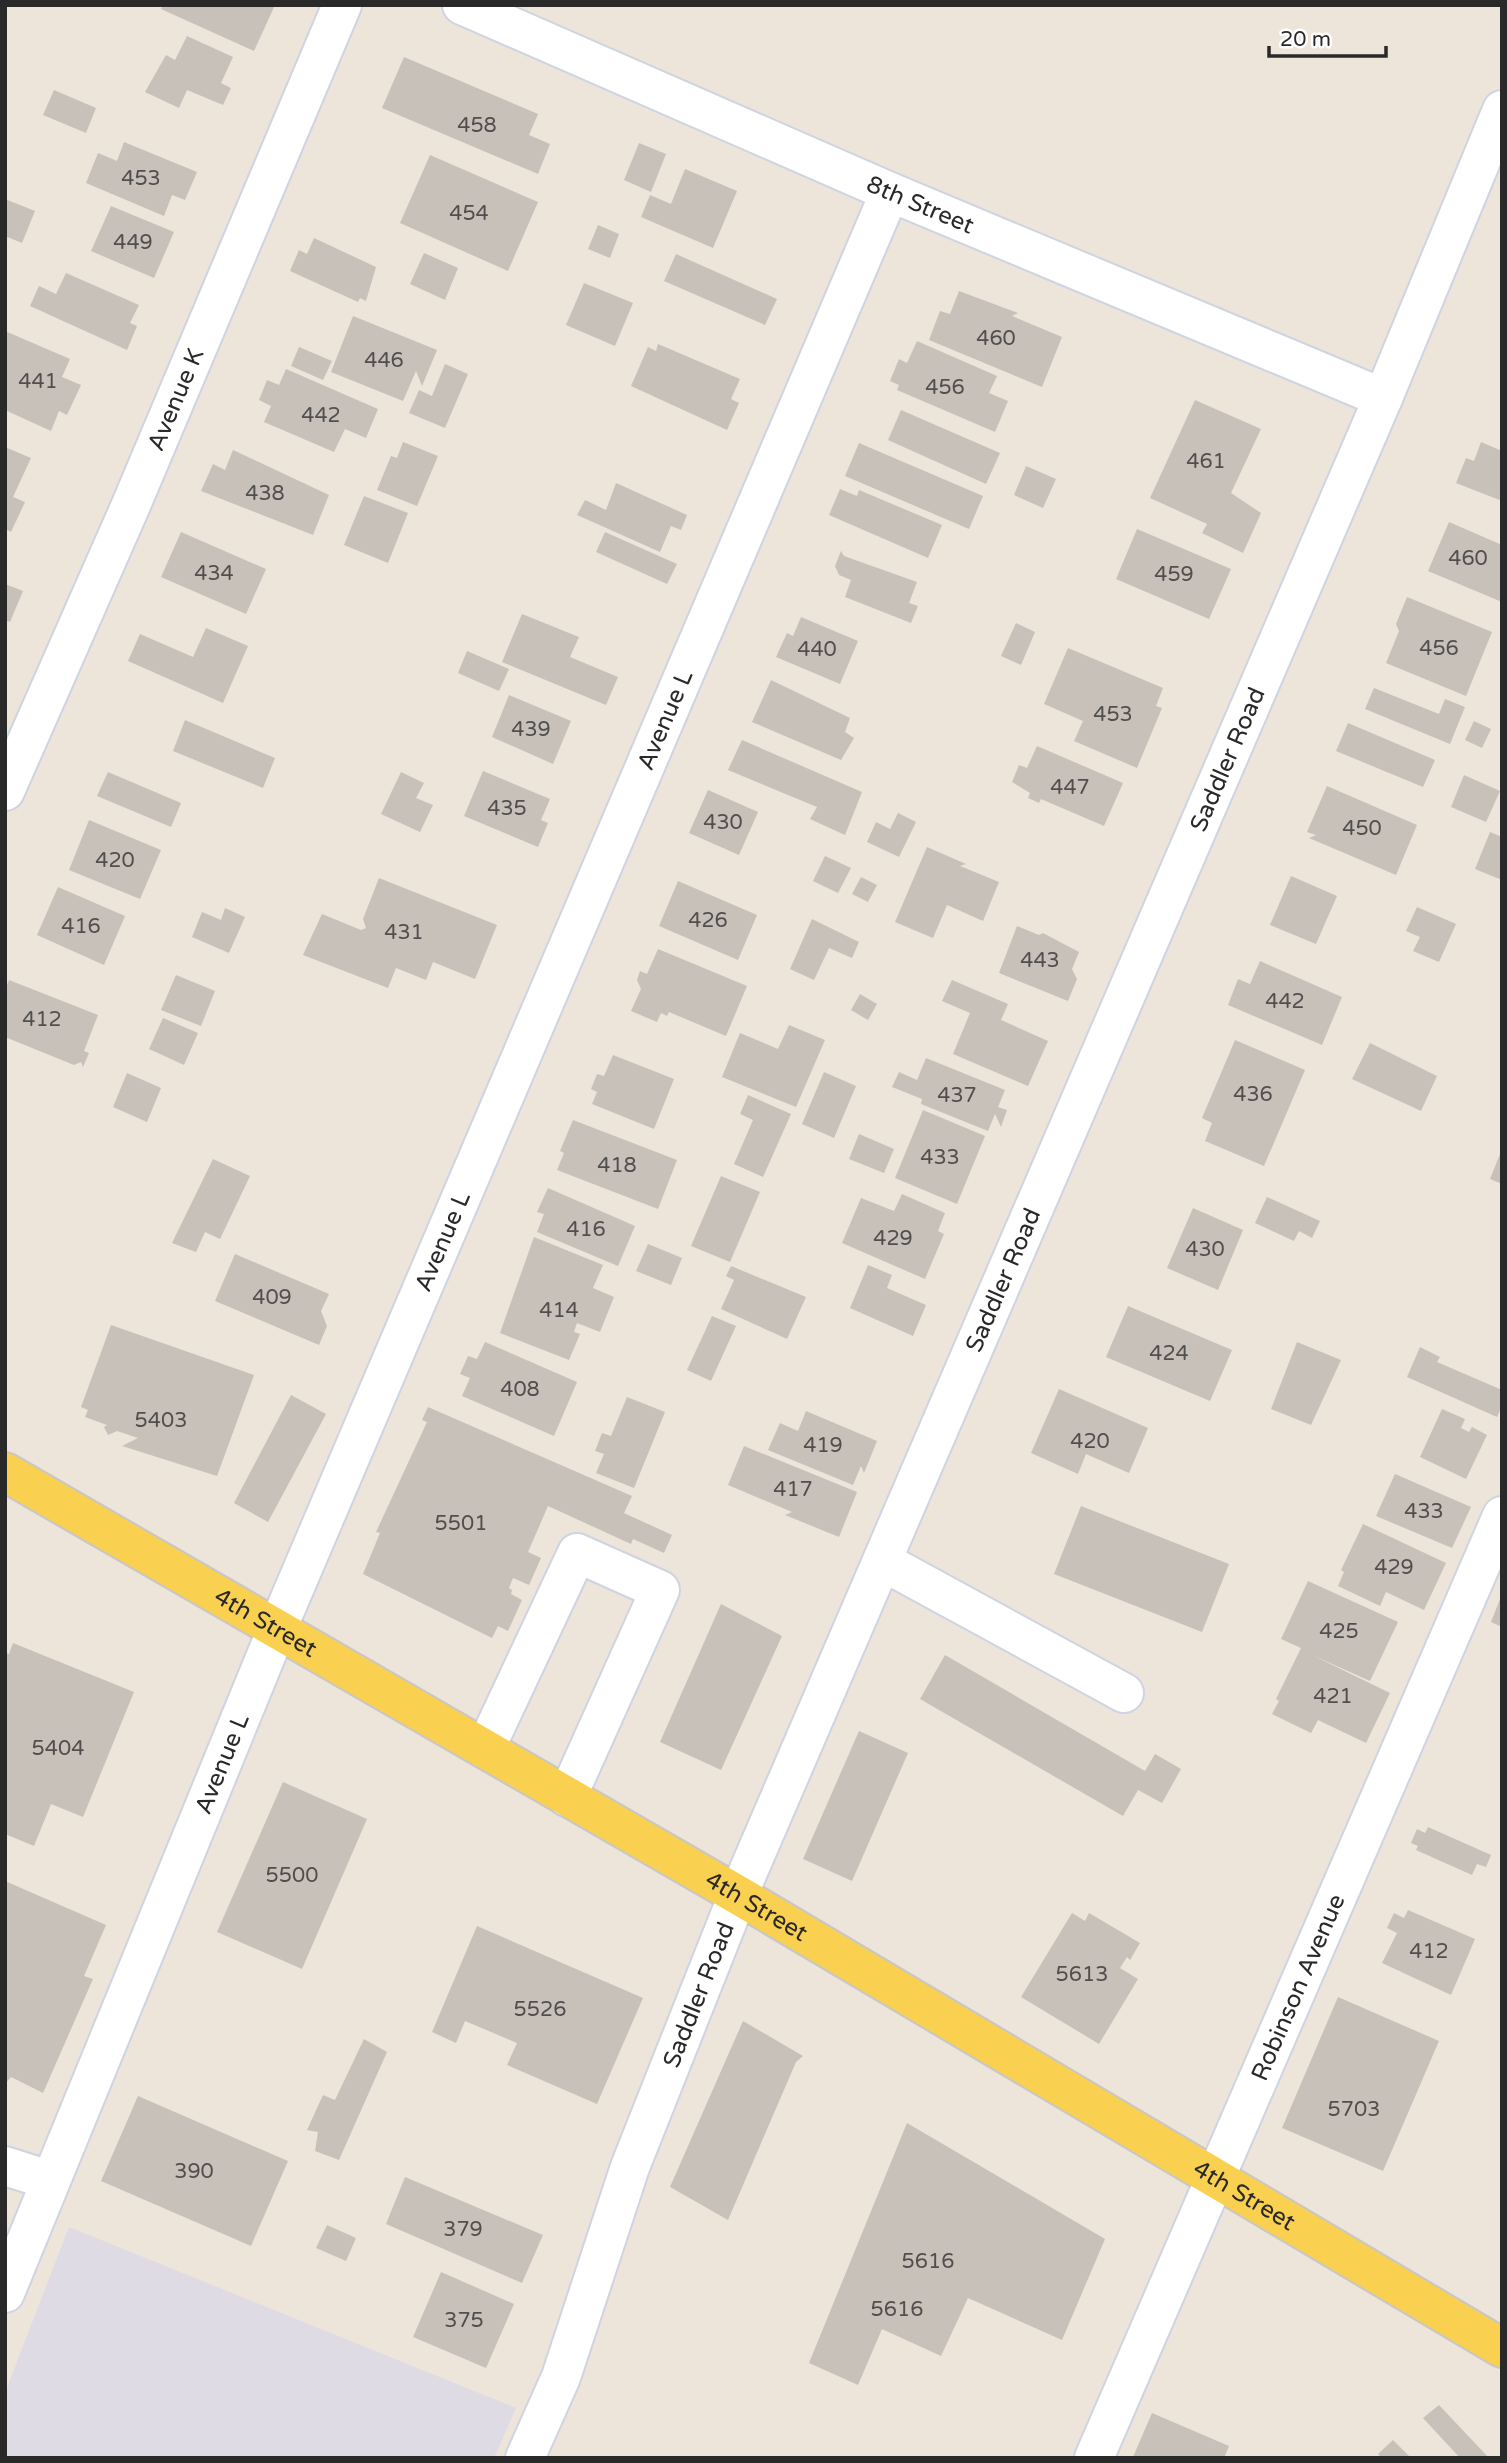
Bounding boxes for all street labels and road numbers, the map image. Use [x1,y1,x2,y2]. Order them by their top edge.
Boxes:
street label: 8th Street [862,169,978,240]
street label: Avenue K [141,344,210,455]
street label: Avenue L [631,665,699,774]
street label: Saddler Road [1184,683,1271,836]
street label: Avenue L [408,1187,477,1296]
street label: Saddler Road [959,1204,1047,1356]
street label: 4th Street [209,1581,322,1663]
street label: Avenue L [188,1709,255,1818]
street label: 4th Street [700,1865,813,1948]
street label: Robinson Avenue [1245,1890,1351,2085]
street label: Saddler Road [656,1918,740,2072]
street label: 4th Street [1188,2154,1301,2237]

